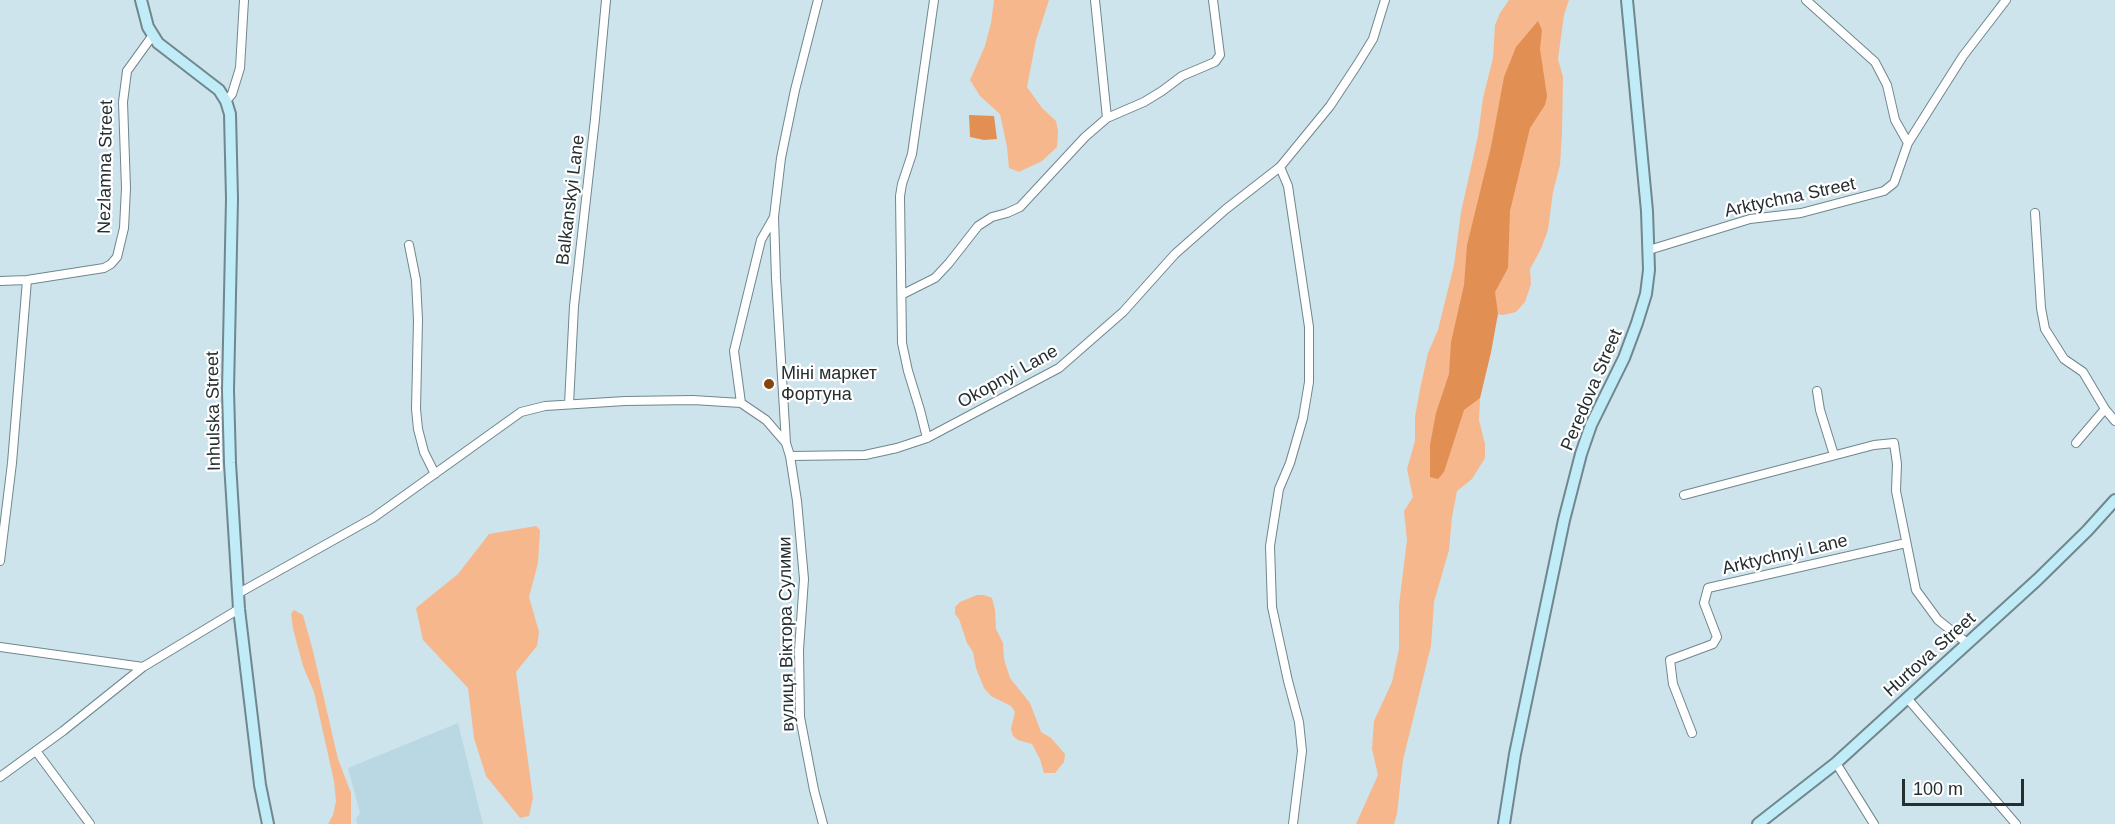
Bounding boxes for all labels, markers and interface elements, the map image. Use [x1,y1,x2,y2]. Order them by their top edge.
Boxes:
street label: Nezlamna Street [94,100,118,234]
street label: Balkanskyi Lane [552,134,590,266]
street label: Arktychna Street [1723,174,1857,222]
street label: Peredova Street [1557,326,1627,454]
street label: Okopnyi Lane [954,341,1062,413]
street label: Inhulska Street [202,351,226,471]
place label: Міні маркет Фортуна [781,363,877,406]
marker: Міні маркет Фортуна [762,377,776,391]
street label: Arktychnyi Lane [1720,530,1850,580]
street label: вулиця Віктора Сулими [774,536,800,732]
street label: Hurtova Street [1880,608,1980,702]
scale bar [1905,767,2026,805]
text: 100 m [1913,779,1963,799]

